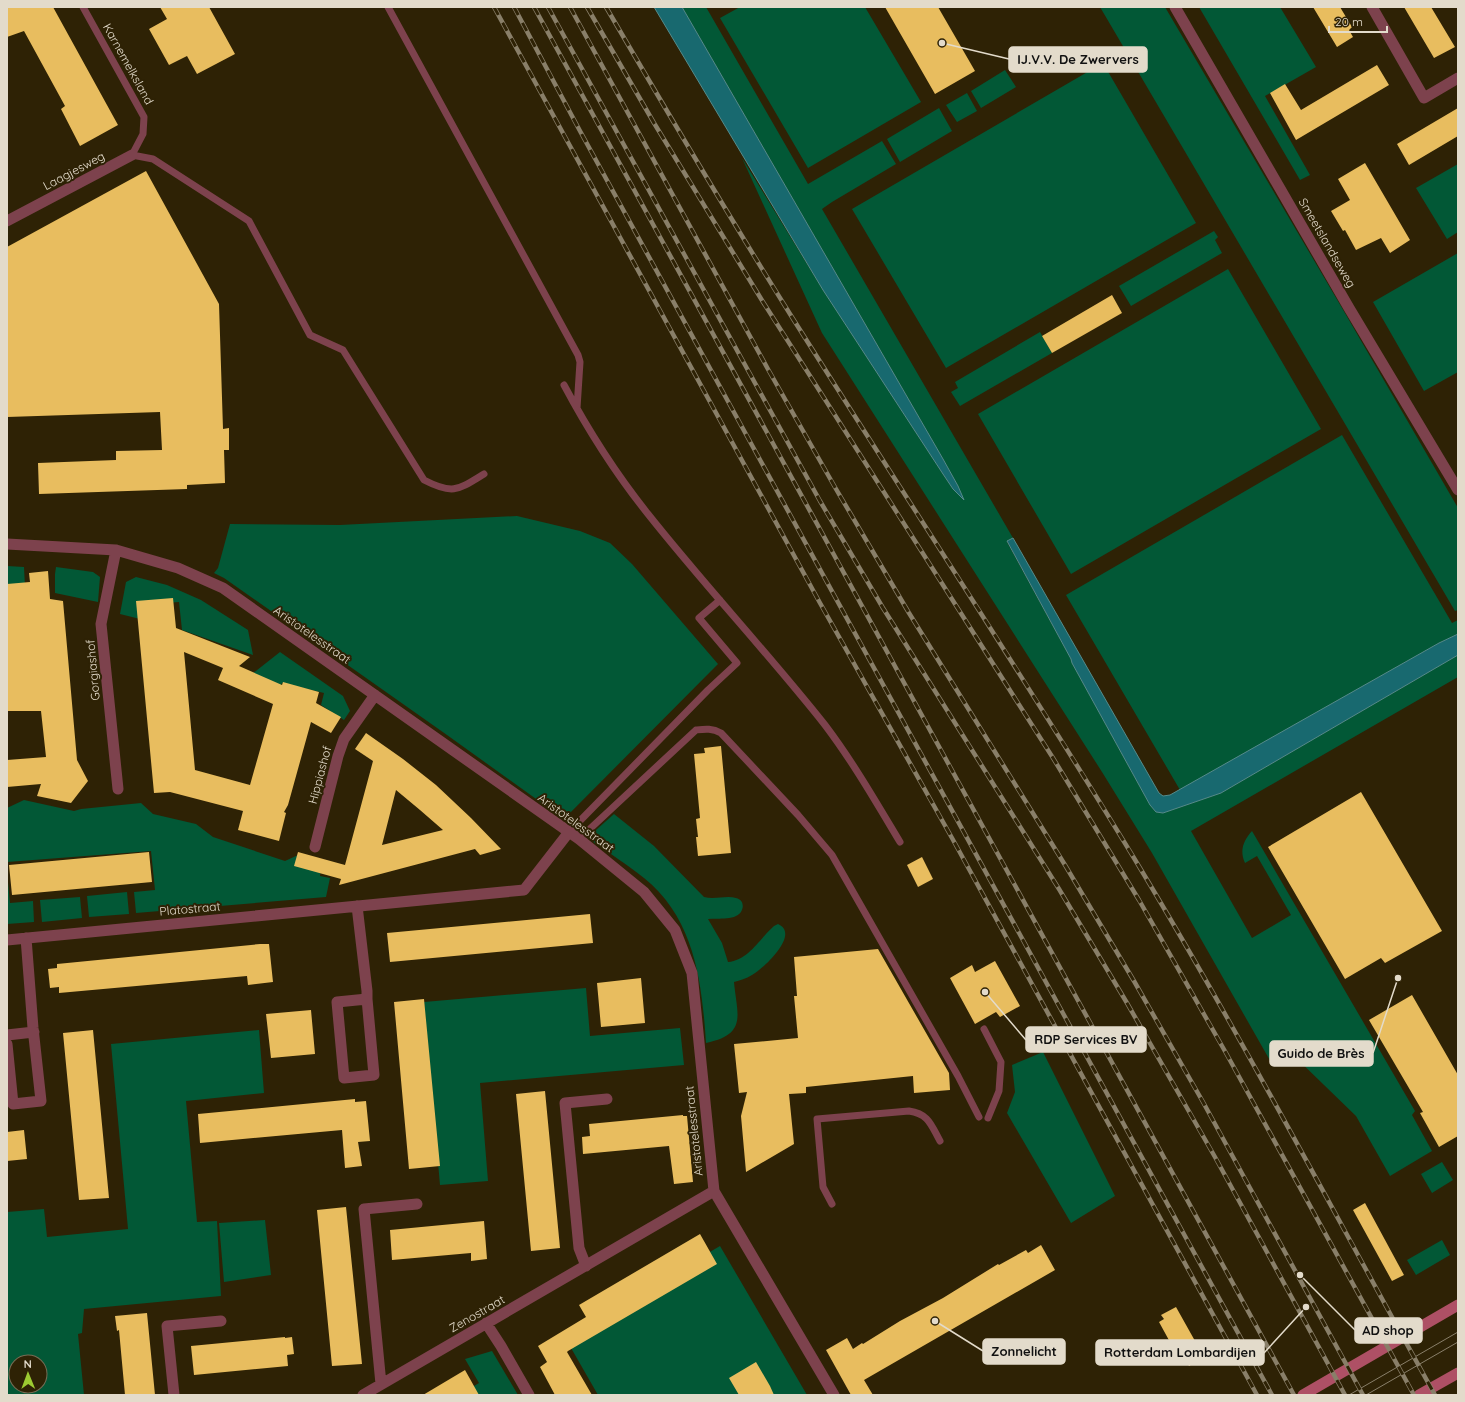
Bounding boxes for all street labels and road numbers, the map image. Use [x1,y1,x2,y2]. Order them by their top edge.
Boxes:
street label: Karnemelksland [100,21,157,107]
street label: Laagjesweg [40,148,107,193]
street label: Smeetslandseweg [1296,195,1359,290]
street label: Aristotelesstraat [271,602,354,667]
street label: Gorgiashof [82,638,103,701]
street label: Hippiashof [305,743,335,806]
street label: Aristotelesstraat [535,790,617,855]
street label: Platostraat [159,898,221,919]
street label: Aristotelesstraat [681,1085,706,1177]
street label: Zenostraat [446,1292,507,1335]

